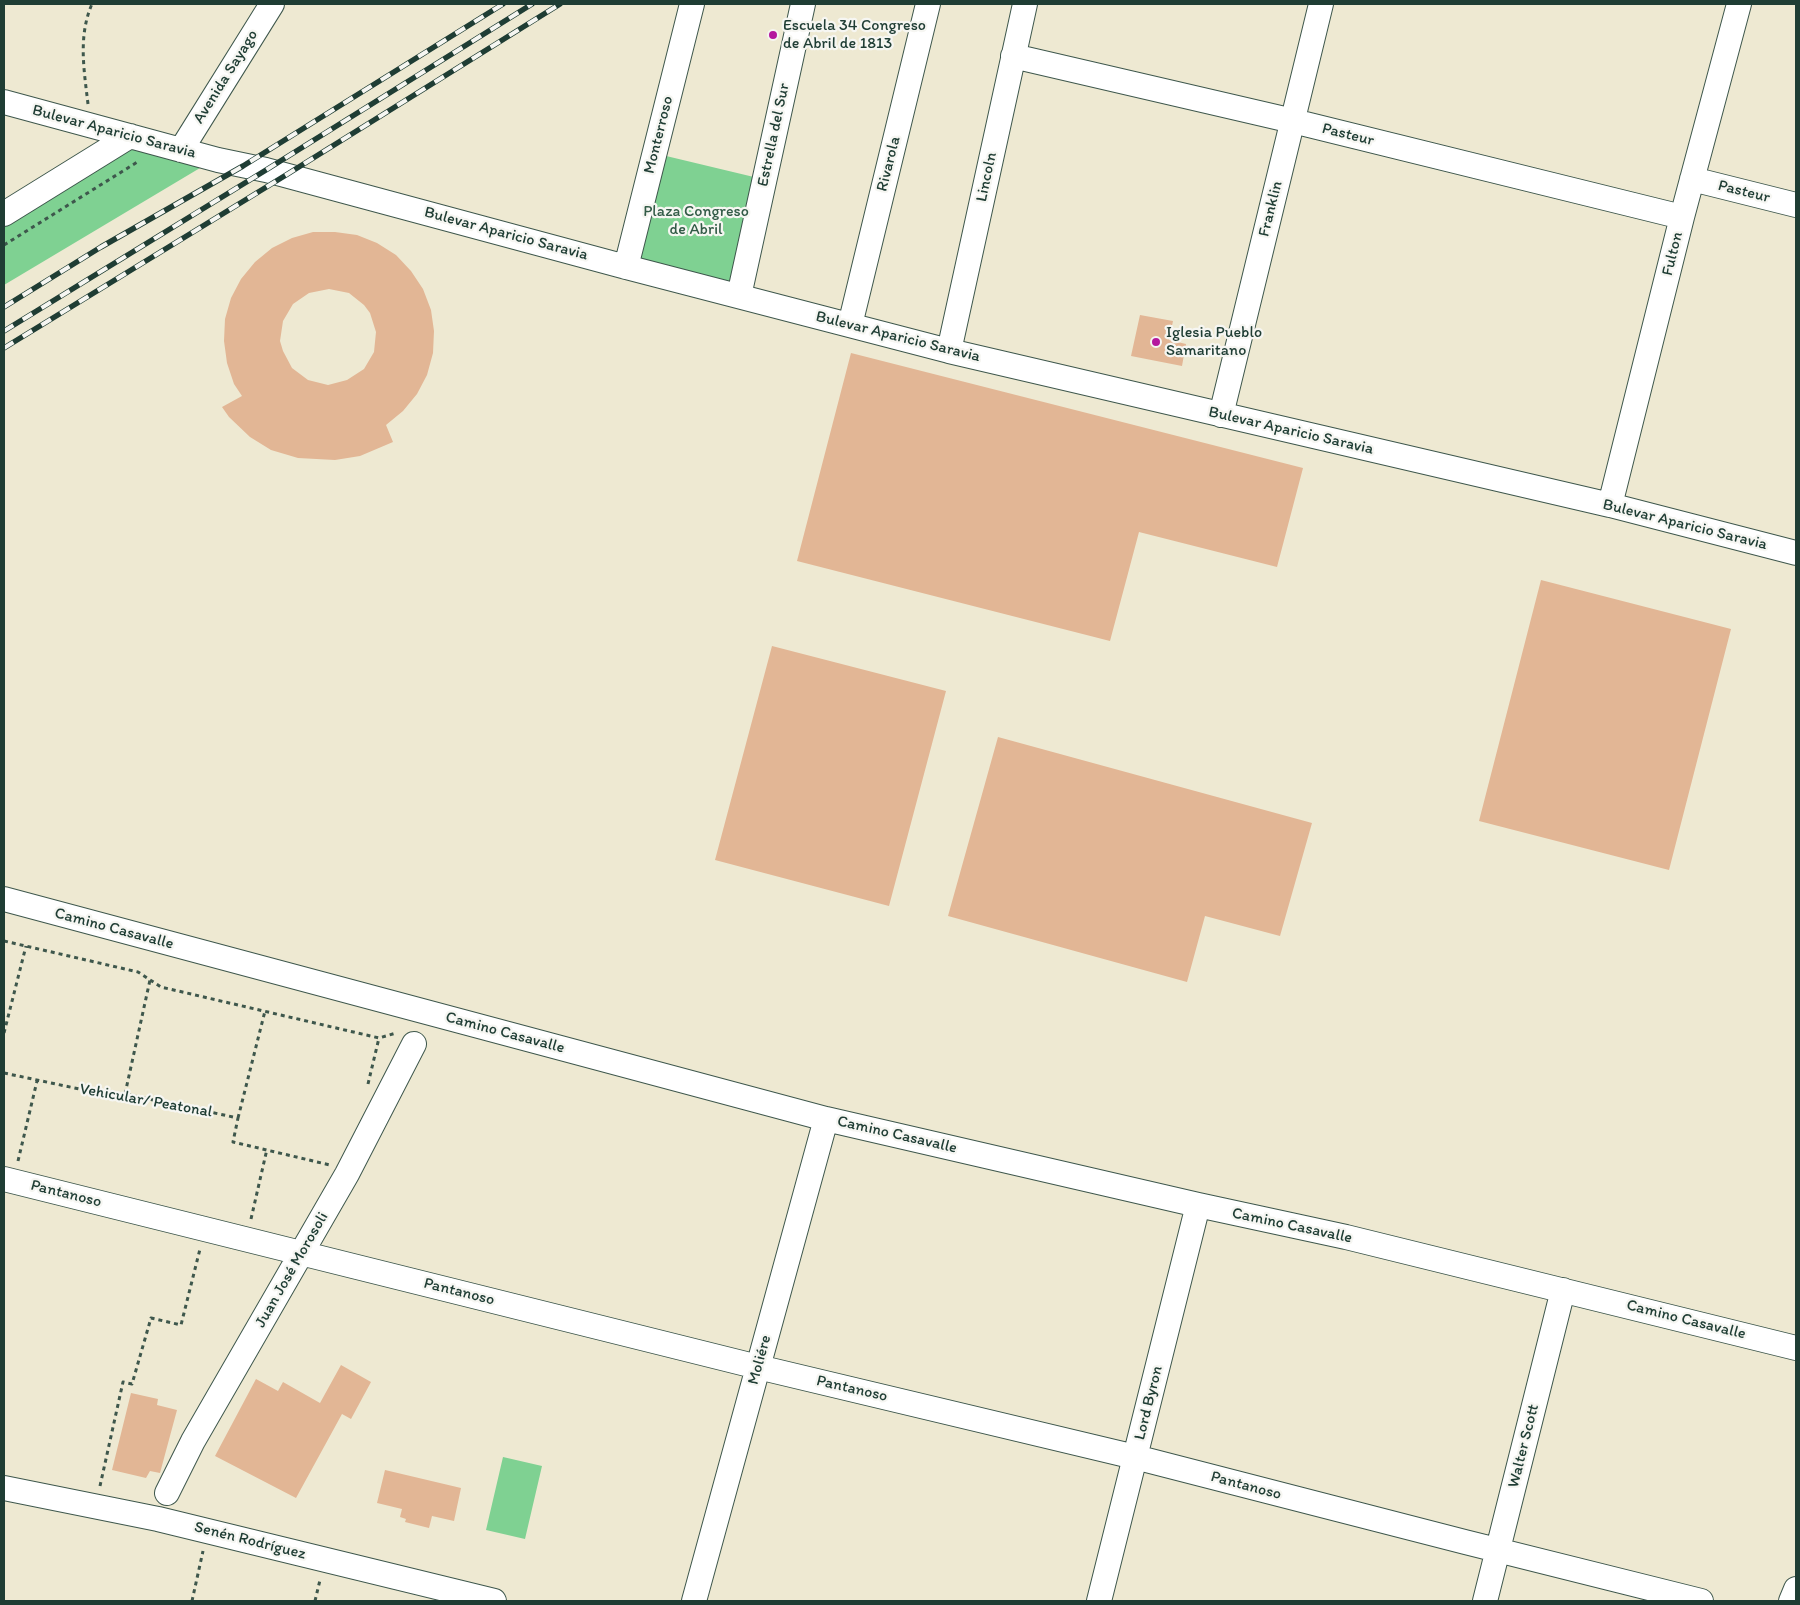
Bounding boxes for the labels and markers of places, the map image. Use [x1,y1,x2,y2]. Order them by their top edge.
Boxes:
place label: Escuela 34 Congreso de Abril de 1813 [783,16,926,54]
marker: Escuela 34 Congreso de Abril de 1813 [767,29,779,41]
place label: Iglesia Pueblo Samaritano [1166,323,1262,361]
marker: Iglesia Pueblo Samaritano [1150,336,1162,348]

